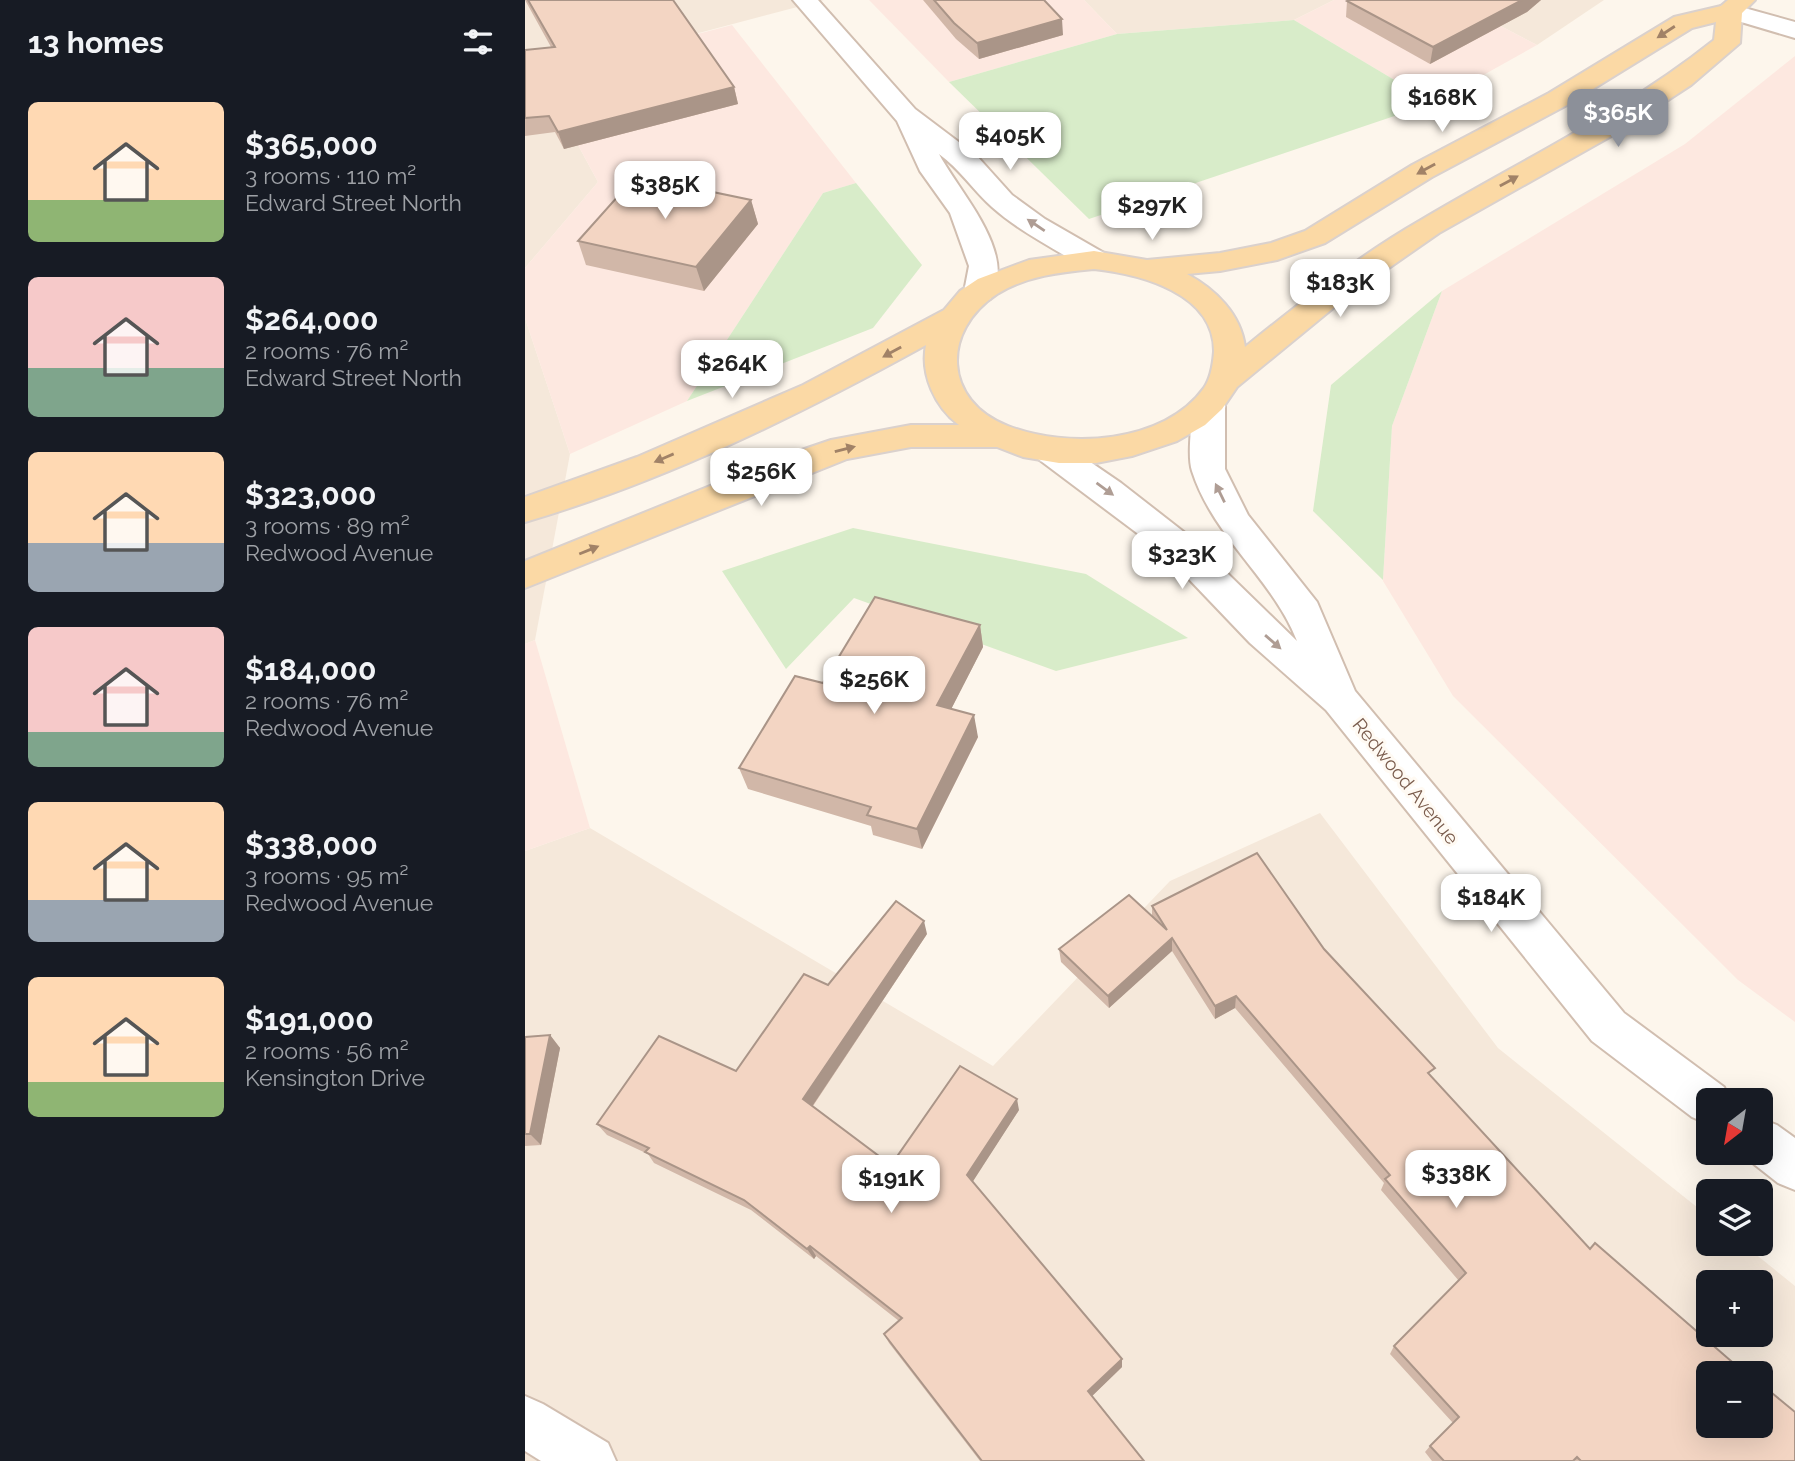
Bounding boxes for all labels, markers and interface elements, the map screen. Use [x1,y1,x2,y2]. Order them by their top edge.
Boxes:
icon: filters [459,23,497,61]
text: 13 homes [28,25,164,60]
one-way arrow [1656,26,1676,39]
pin: $168K [1393,74,1491,134]
text: $168K [1407,83,1477,110]
pin: $365K [1569,90,1667,149]
text: $365K [1583,98,1653,125]
pin: $405K [961,113,1059,172]
text: $405K [975,121,1045,148]
text: $365,000 [245,127,378,162]
icon: home [84,130,168,214]
text: 3 rooms · 110 m² [245,162,416,189]
pin: $385K [616,162,714,221]
one-way arrow [1416,164,1436,175]
text: $385K [630,170,700,197]
one-way arrow [1500,175,1519,187]
pin: $297K [1103,182,1201,242]
text: Edward Street North [245,189,462,216]
text: $297K [1117,191,1187,218]
one-way arrow [1026,218,1045,231]
pin: $183K [1291,260,1389,319]
text: $183K [1306,268,1374,295]
text: $264,000 [245,302,379,337]
icon: home [84,305,168,389]
text: 2 rooms · 76 m² [245,337,408,364]
pin: $264K [683,340,781,400]
one-way arrow [882,345,902,357]
text: $264K [697,349,767,376]
text: Edward Street North [245,364,462,391]
one-way arrow [835,443,857,454]
pin: $256K [712,448,810,508]
one-way arrow [654,452,674,464]
text: $256K [726,457,796,484]
text: $323,000 [245,477,376,512]
icon: home [84,480,168,564]
one-way arrow [1096,482,1114,496]
one-way arrow [1215,483,1226,503]
text: 3 rooms · 89 m² [245,512,410,539]
pin: $323K [1133,532,1231,591]
text: Redwood Avenue [245,539,433,566]
text: $323K [1148,540,1216,567]
one-way arrow [578,545,599,556]
one-way arrow [1264,634,1282,650]
text: $184,000 [245,652,376,687]
icon: home [84,655,168,739]
pin: $256K [825,656,923,716]
text: $256K [839,665,909,692]
text: 2 rooms · 76 m² [245,687,408,714]
text: Redwood Avenue [245,714,433,741]
street label: Redwood Avenue [1349,714,1463,848]
text: $338,000 [245,827,378,862]
icon: home [84,830,168,914]
text: 3 rooms · 95 m² [245,862,408,889]
pin: $184K [1442,874,1540,934]
text: $184K [1457,883,1525,910]
text: Redwood Avenue [245,889,433,916]
text: $191,000 [245,1002,374,1037]
icon: home [84,1005,168,1089]
text: 2 rooms · 56 m² [245,1037,409,1064]
text: Kensington Drive [245,1064,425,1091]
north arrow [1696,1088,1773,1166]
map controls [1696,1088,1773,1438]
pin: $338K [1407,1150,1505,1210]
pin: $191K [842,1156,940,1215]
text: $338K [1421,1159,1491,1186]
text: $191K [858,1164,924,1191]
button: layers [1696,1179,1773,1256]
button: + [1696,1270,1773,1347]
button: − [1696,1361,1773,1438]

